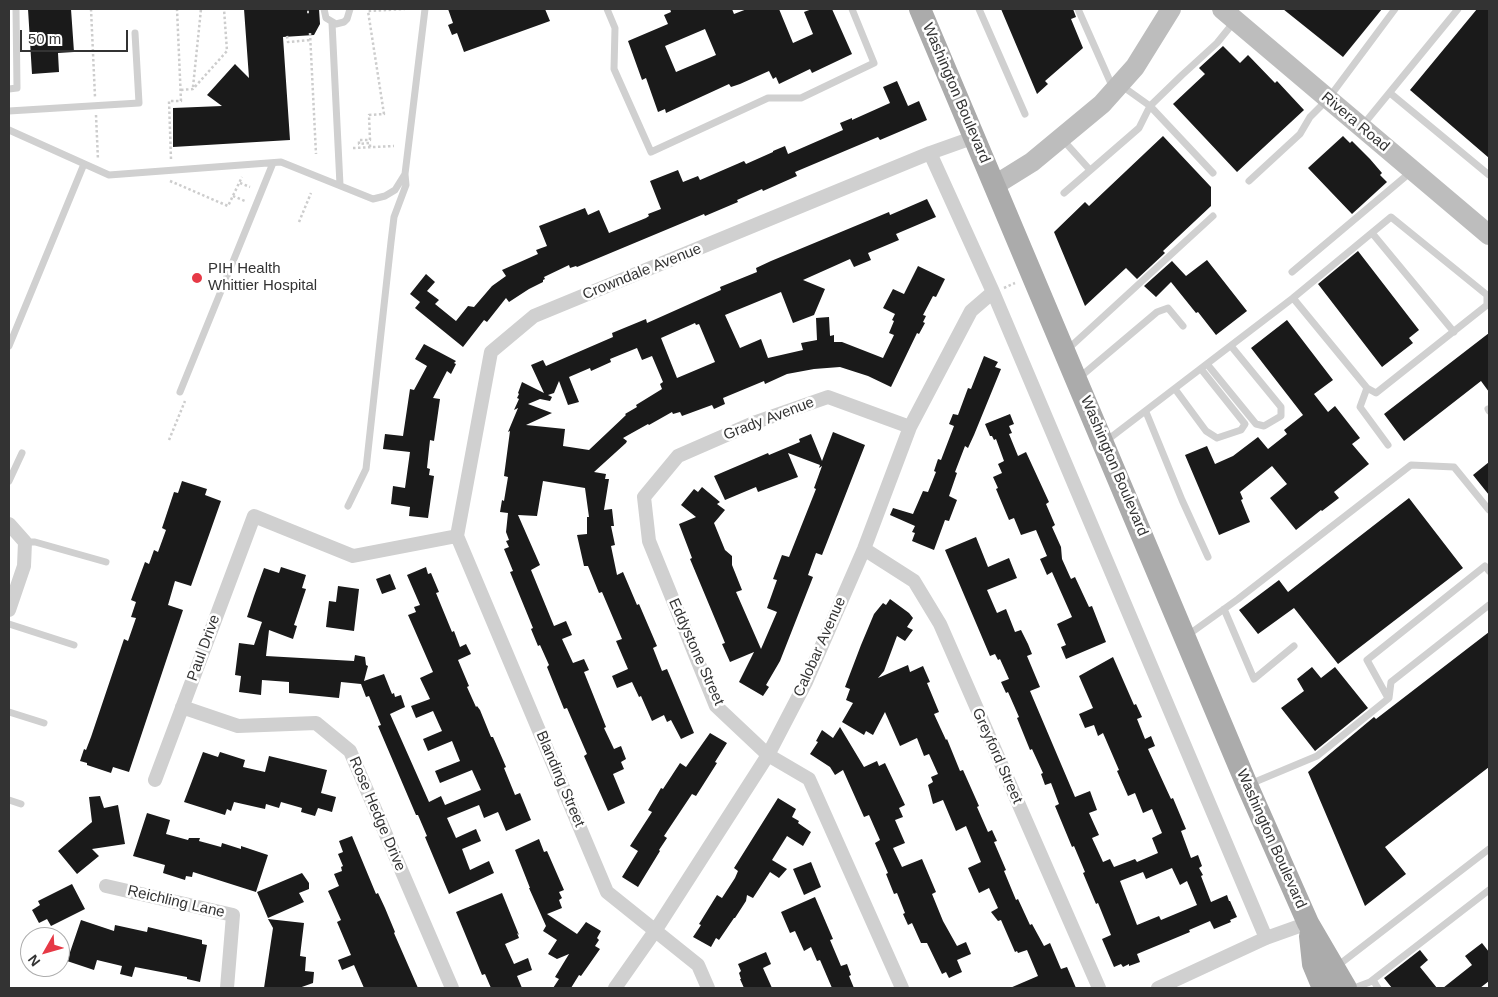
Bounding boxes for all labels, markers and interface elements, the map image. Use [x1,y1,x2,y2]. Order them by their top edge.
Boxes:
scale bar [22,20,130,52]
street label: Washington Boulevard [918,20,994,166]
text: 50 m [28,30,61,47]
street label: Rivera Road [1317,88,1393,156]
street label: Crowndale Avenue [580,240,704,304]
place label: PIH Health Whittier Hospital [208,260,317,295]
marker: PIH Health Whittier Hospital [190,271,204,285]
street label: Grady Avenue [721,393,817,445]
street label: Washington Boulevard [1076,393,1152,539]
street label: Calobar Avenue [790,594,850,700]
street label: Eddystone Street [664,596,728,708]
street label: Paul Drive [184,612,224,684]
street label: Greyford Street [968,706,1026,806]
street label: Blanding Street [532,728,588,830]
street label: Rose Hedge Drive [345,754,409,874]
street label: Washington Boulevard [1232,767,1310,911]
street label: Reichling Lane [126,882,226,922]
north arrow [20,927,70,977]
text: N [25,952,43,970]

